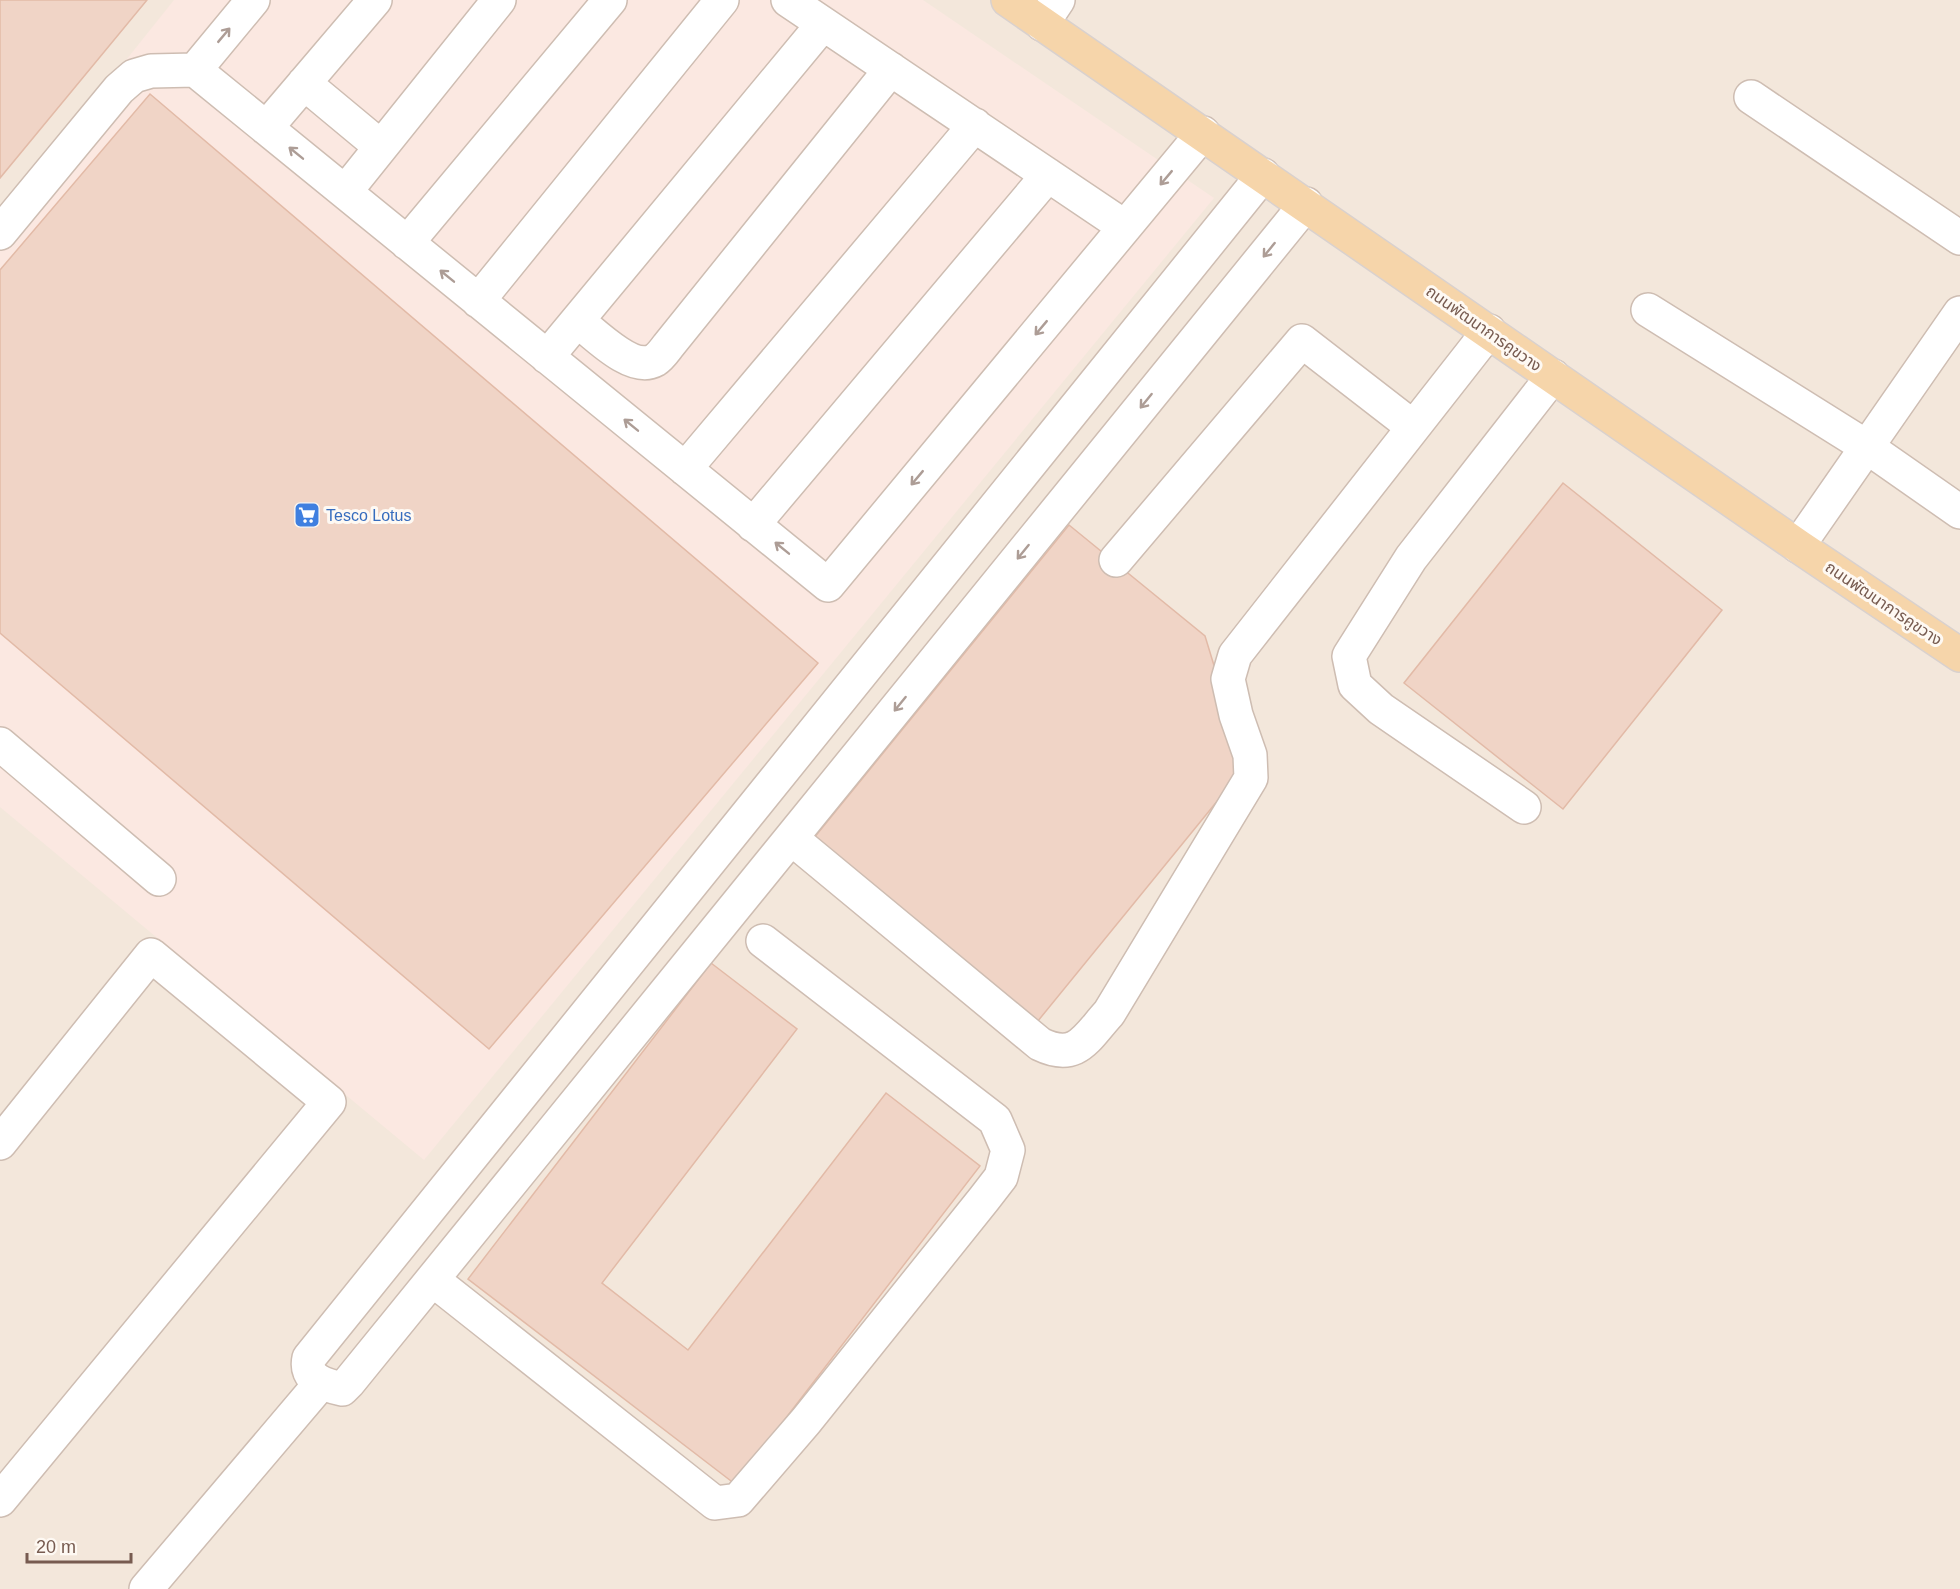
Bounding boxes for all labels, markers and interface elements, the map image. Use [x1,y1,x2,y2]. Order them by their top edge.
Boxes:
one-way arrow [217,28,231,43]
one-way arrow [288,146,304,159]
one-way arrow [1159,170,1173,185]
one-way arrow [1262,242,1276,257]
one-way arrow [440,269,456,282]
street label: ถนนพัฒนาการคูขวาง [1422,282,1545,375]
one-way arrow [1034,320,1048,335]
one-way arrow [1139,393,1153,408]
one-way arrow [623,419,639,432]
one-way arrow [910,470,923,486]
supermarket icon: Tesco Lotus [292,500,322,530]
place label: Tesco Lotus [326,507,411,524]
one-way arrow [775,542,791,555]
one-way arrow [1017,544,1030,560]
street label: ถนนพัฒนาการคูขวาง [1822,558,1945,649]
one-way arrow [893,696,907,711]
scale bar [27,1526,130,1564]
text: 20 m [36,1537,76,1557]

